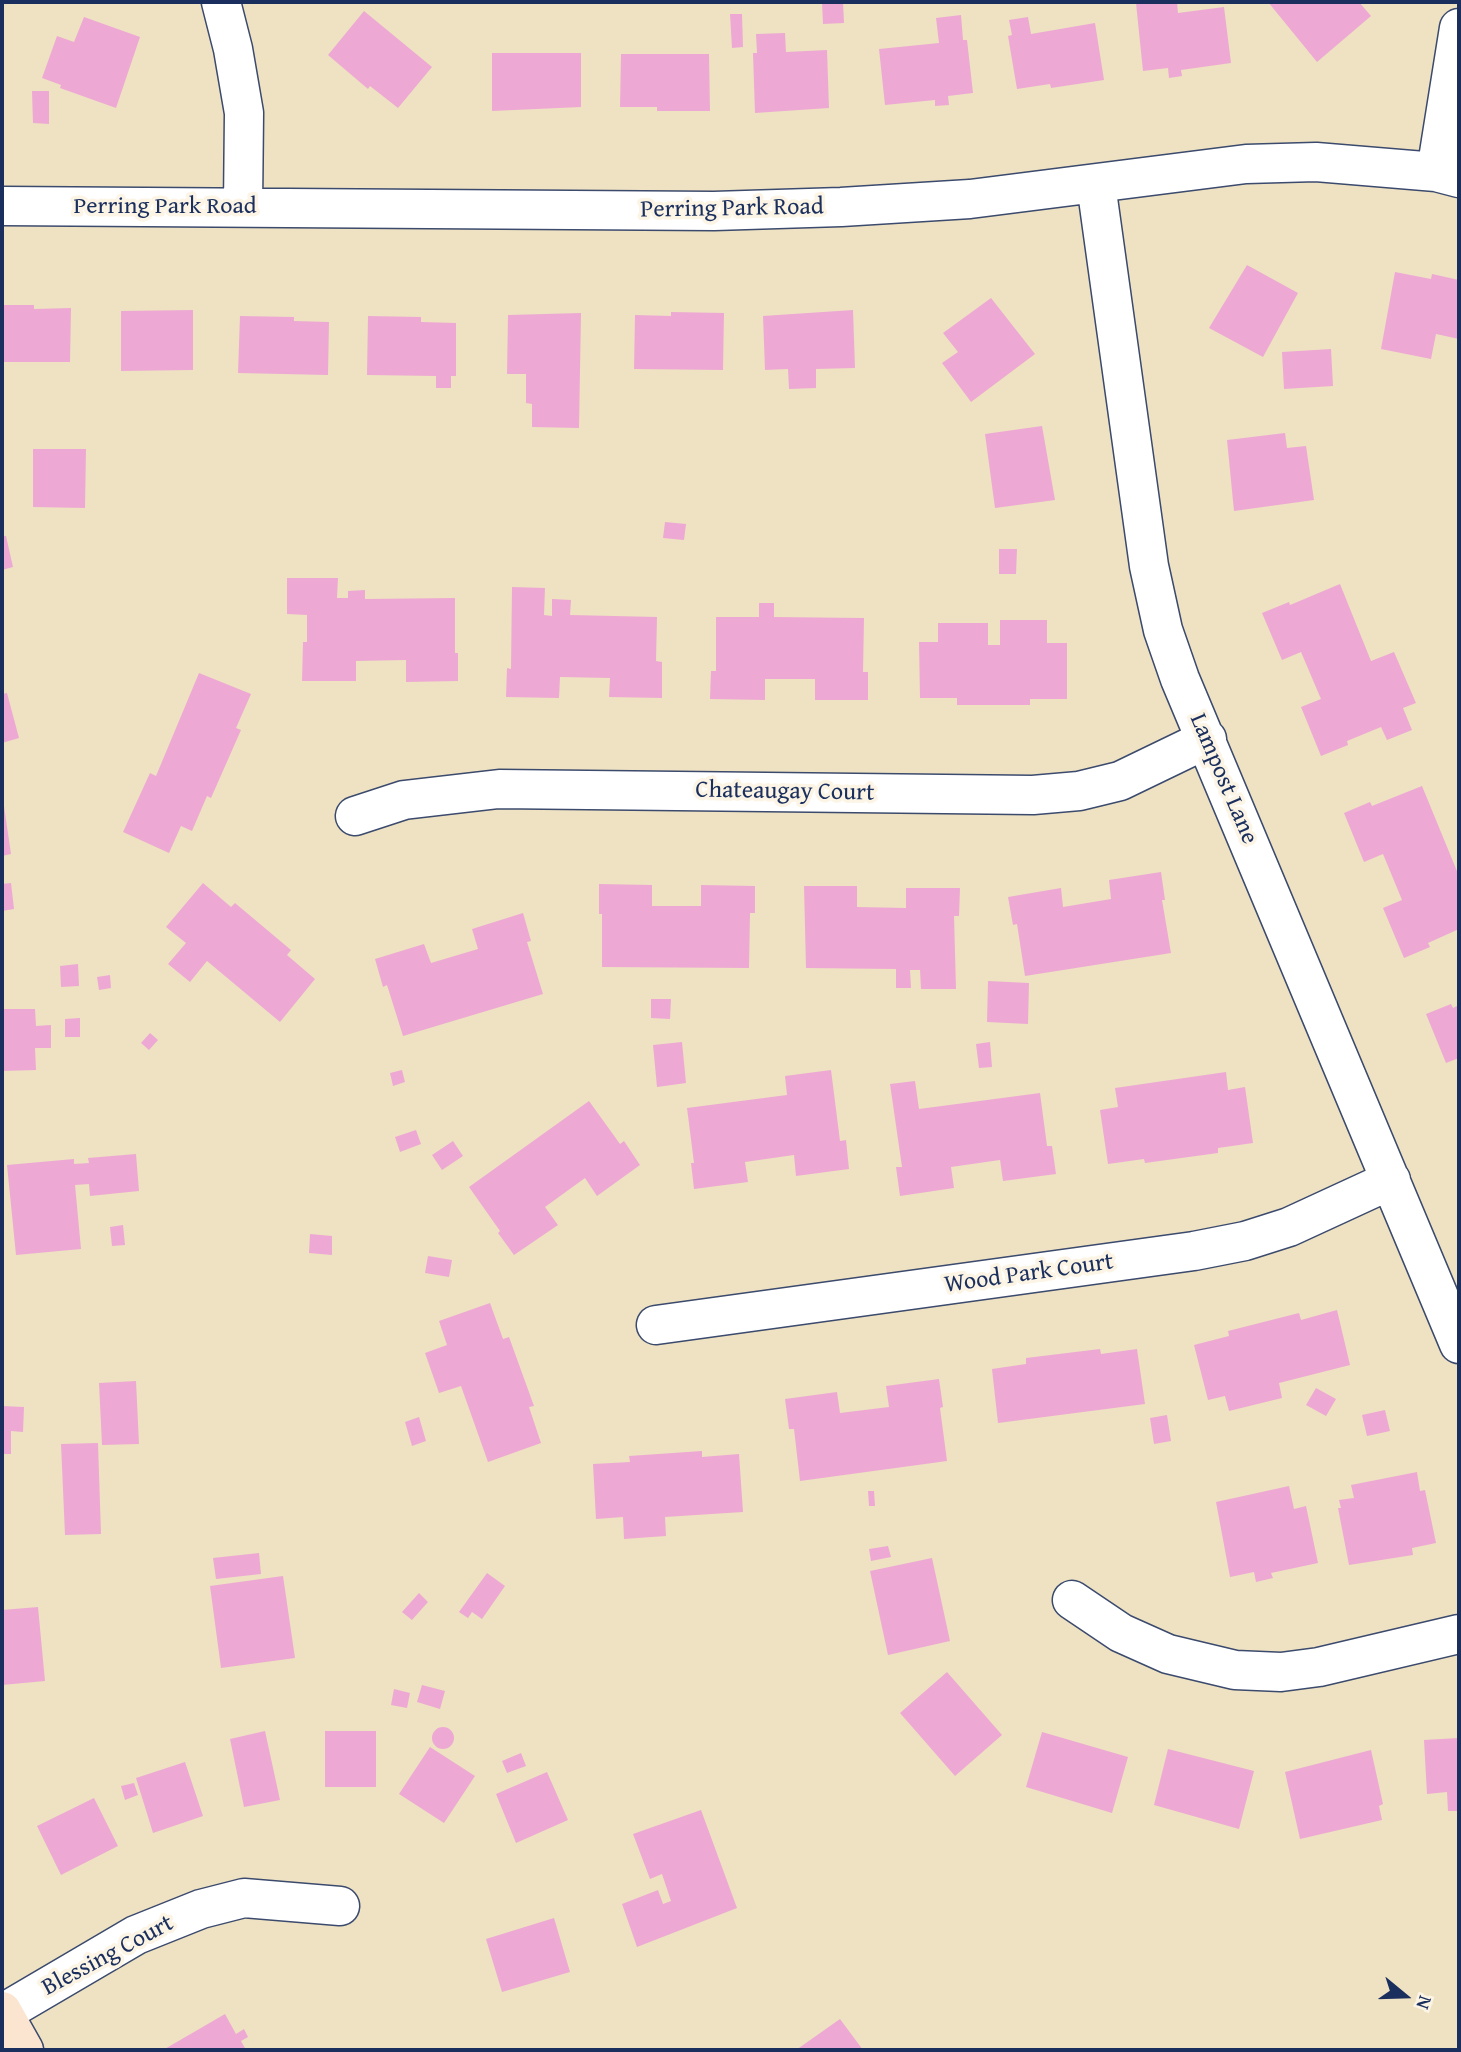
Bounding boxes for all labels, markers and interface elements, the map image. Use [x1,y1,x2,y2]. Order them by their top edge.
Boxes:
street label: Perring Park Road [73,193,257,221]
street label: Perring Park Road [640,193,824,225]
street label: Lampost Lane [1183,709,1263,849]
street label: Chateaugay Court [695,776,875,808]
street label: Wood Park Court [943,1248,1115,1300]
street label: Blessing Court [37,1909,179,2003]
north arrow [1370,1961,1440,2031]
text: N [1410,1992,1440,2013]

